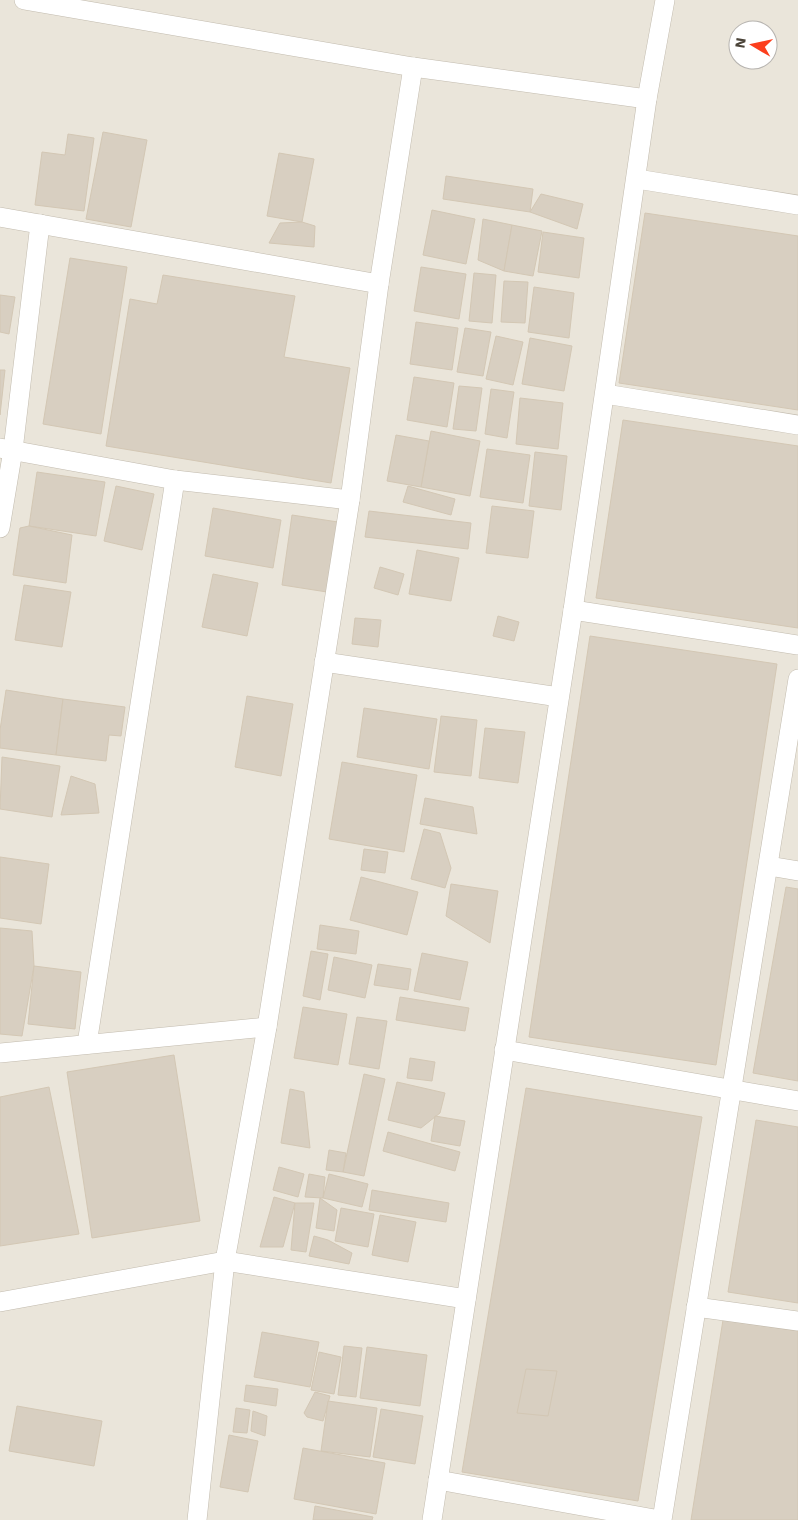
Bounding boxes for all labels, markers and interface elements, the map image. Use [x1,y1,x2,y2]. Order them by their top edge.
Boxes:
north arrow [728,20,778,70]
text: N [731,37,749,49]

